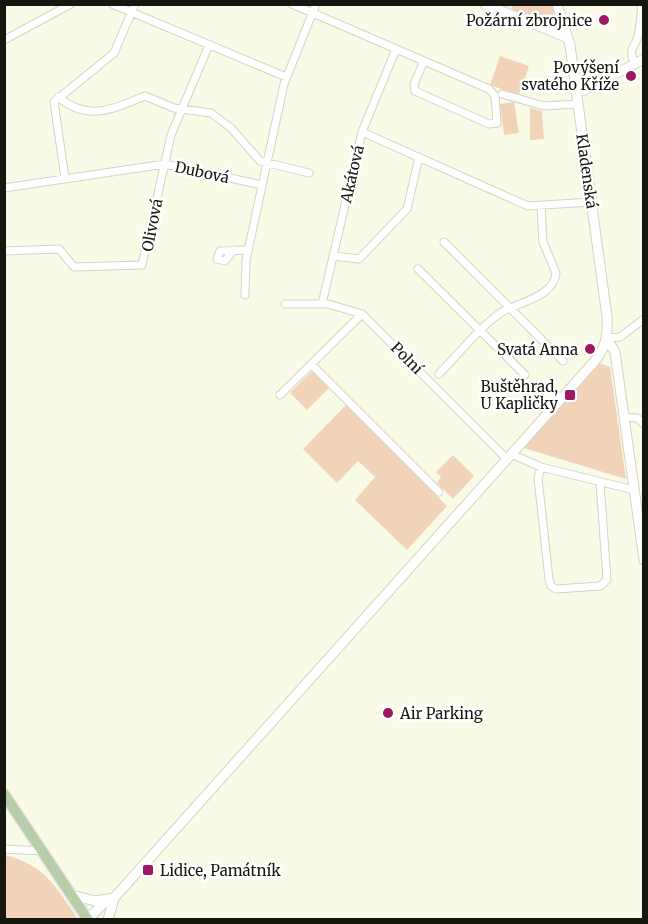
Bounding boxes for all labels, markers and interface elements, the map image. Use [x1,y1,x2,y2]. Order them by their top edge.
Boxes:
place label: Požární zbrojnice [466,11,592,30]
marker: Požární zbrojnice [597,13,611,27]
place label: Povýšení svatého Kříže [521,58,620,94]
marker: Povýšení svatého Kříže [624,69,638,83]
street label: Kladenská [572,132,602,210]
street label: Akátová [336,143,368,206]
street label: Dubová [173,157,231,187]
street label: Olivová [138,197,166,253]
street label: Polní [387,338,428,379]
place label: Svatá Anna [497,340,578,359]
marker: Svatá Anna [583,342,597,356]
place label: Buštěhrad, U Kapličky [481,377,558,413]
marker: Buštěhrad, U Kapličky [563,388,577,402]
place label: Air Parking [399,704,483,723]
marker: Air Parking [381,706,395,720]
place label: Lidice, Památník [160,861,281,880]
marker: Lidice, Památník [141,863,155,877]

